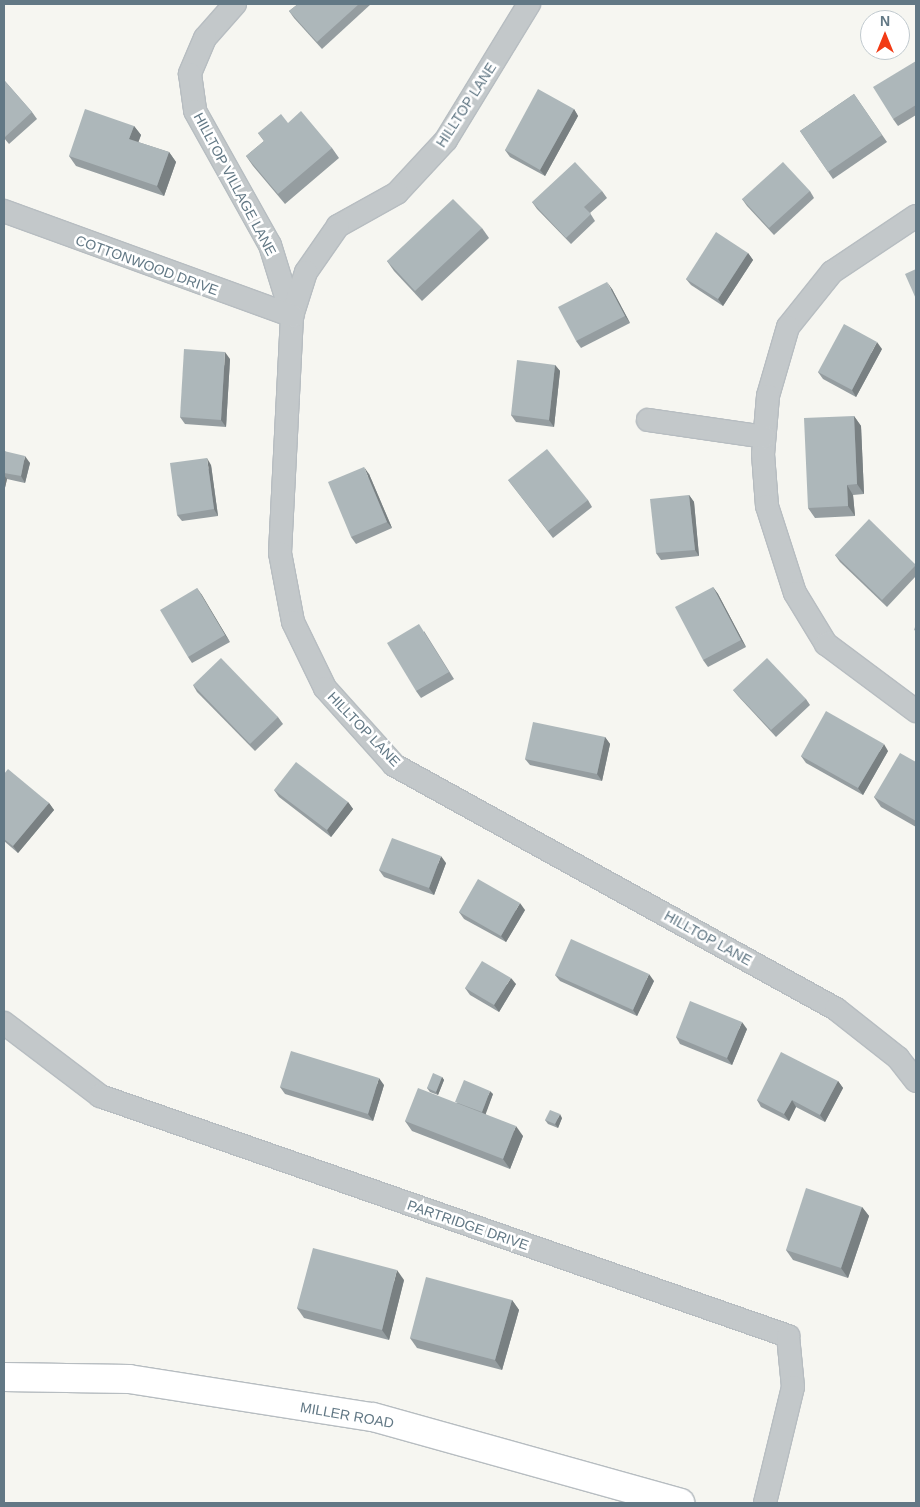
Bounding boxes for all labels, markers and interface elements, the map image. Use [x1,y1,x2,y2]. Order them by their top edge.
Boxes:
north arrow [860,10,910,60]
text: N [880,13,890,29]
street label: HILLTOP LANE [432,60,500,150]
street label: HILLTOP VILLAGE LANE [190,110,280,258]
street label: COTTONWOOD DRIVE [73,231,221,299]
street label: HILLTOP LANE [324,688,404,770]
street label: HILLTOP LANE [661,907,755,969]
street label: PARTRIDGE DRIVE [405,1196,531,1254]
street label: MILLER ROAD [299,1398,395,1432]

